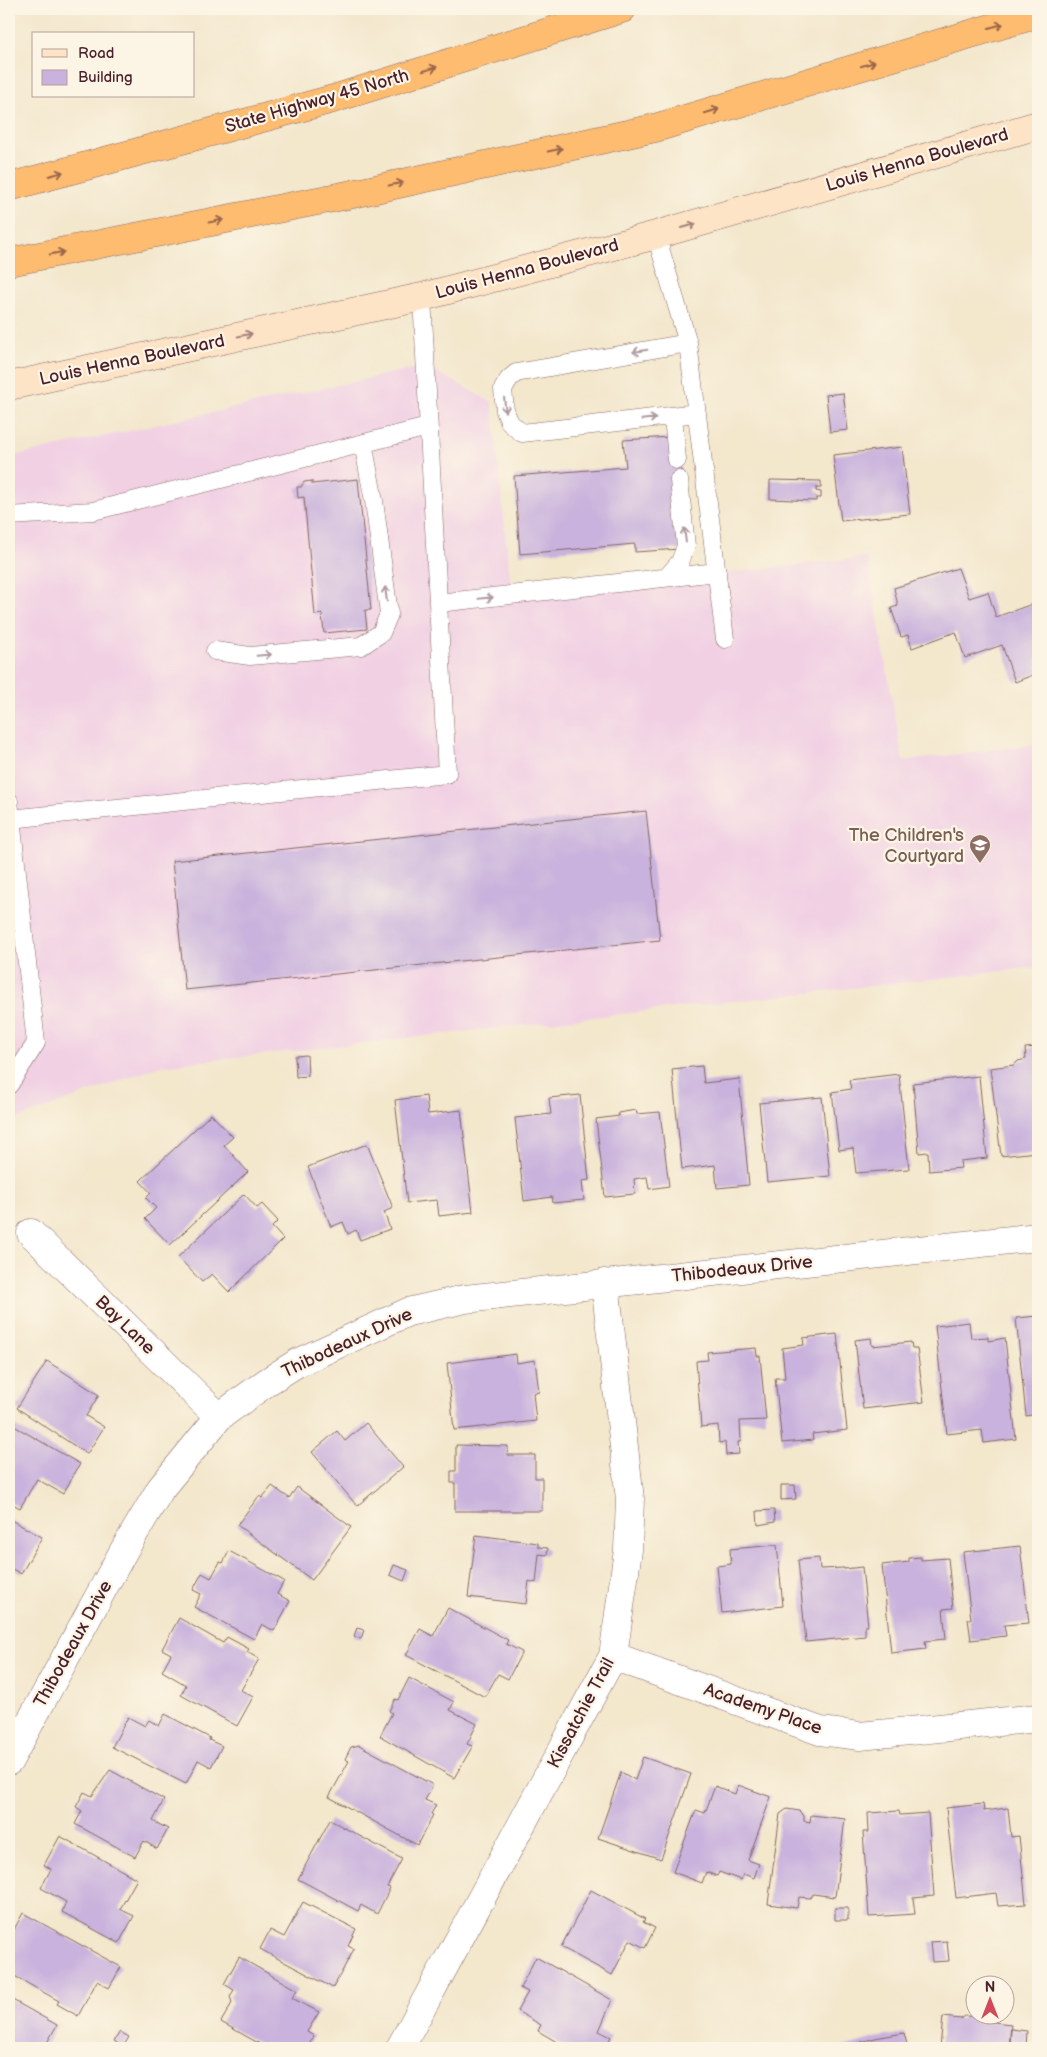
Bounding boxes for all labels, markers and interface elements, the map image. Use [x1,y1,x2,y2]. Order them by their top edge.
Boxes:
one-way arrow [988,21,1004,31]
legend [32,32,195,98]
text: Road [78,44,114,63]
one-way arrow [860,59,876,69]
one-way arrow [421,63,437,73]
street label: State Highway 45 North [223,65,411,137]
text: Building [78,68,133,87]
one-way arrow [704,105,720,115]
street label: Louis Henna Boulevard [823,124,1011,196]
one-way arrow [546,144,562,154]
one-way arrow [47,169,63,178]
one-way arrow [388,179,404,188]
one-way arrow [207,216,223,225]
one-way arrow [680,220,696,230]
street label: Louis Henna Boulevard [433,234,621,304]
one-way arrow [48,248,64,257]
street label: Louis Henna Boulevard [37,330,227,390]
one-way arrow [236,330,252,339]
one-way arrow [632,347,648,357]
one-way arrow [500,397,510,413]
one-way arrow [641,414,657,424]
one-way arrow [680,527,690,543]
one-way arrow [381,586,391,602]
one-way arrow [478,593,494,603]
one-way arrow [255,650,271,660]
place label: The Children's Courtyard [849,825,964,867]
school or university icon: The Children's Courtyard [968,833,992,864]
street label: Thibodeaux Drive [670,1251,814,1287]
street label: Bay Lane [91,1291,160,1359]
street label: Thibodeaux Drive [278,1303,416,1382]
street label: Thibodeaux Drive [29,1577,117,1711]
street label: Kissatchie Trail [543,1654,619,1772]
street label: Academy Place [701,1679,825,1739]
north arrow [964,1974,1014,2024]
text: N [985,1979,995,1996]

